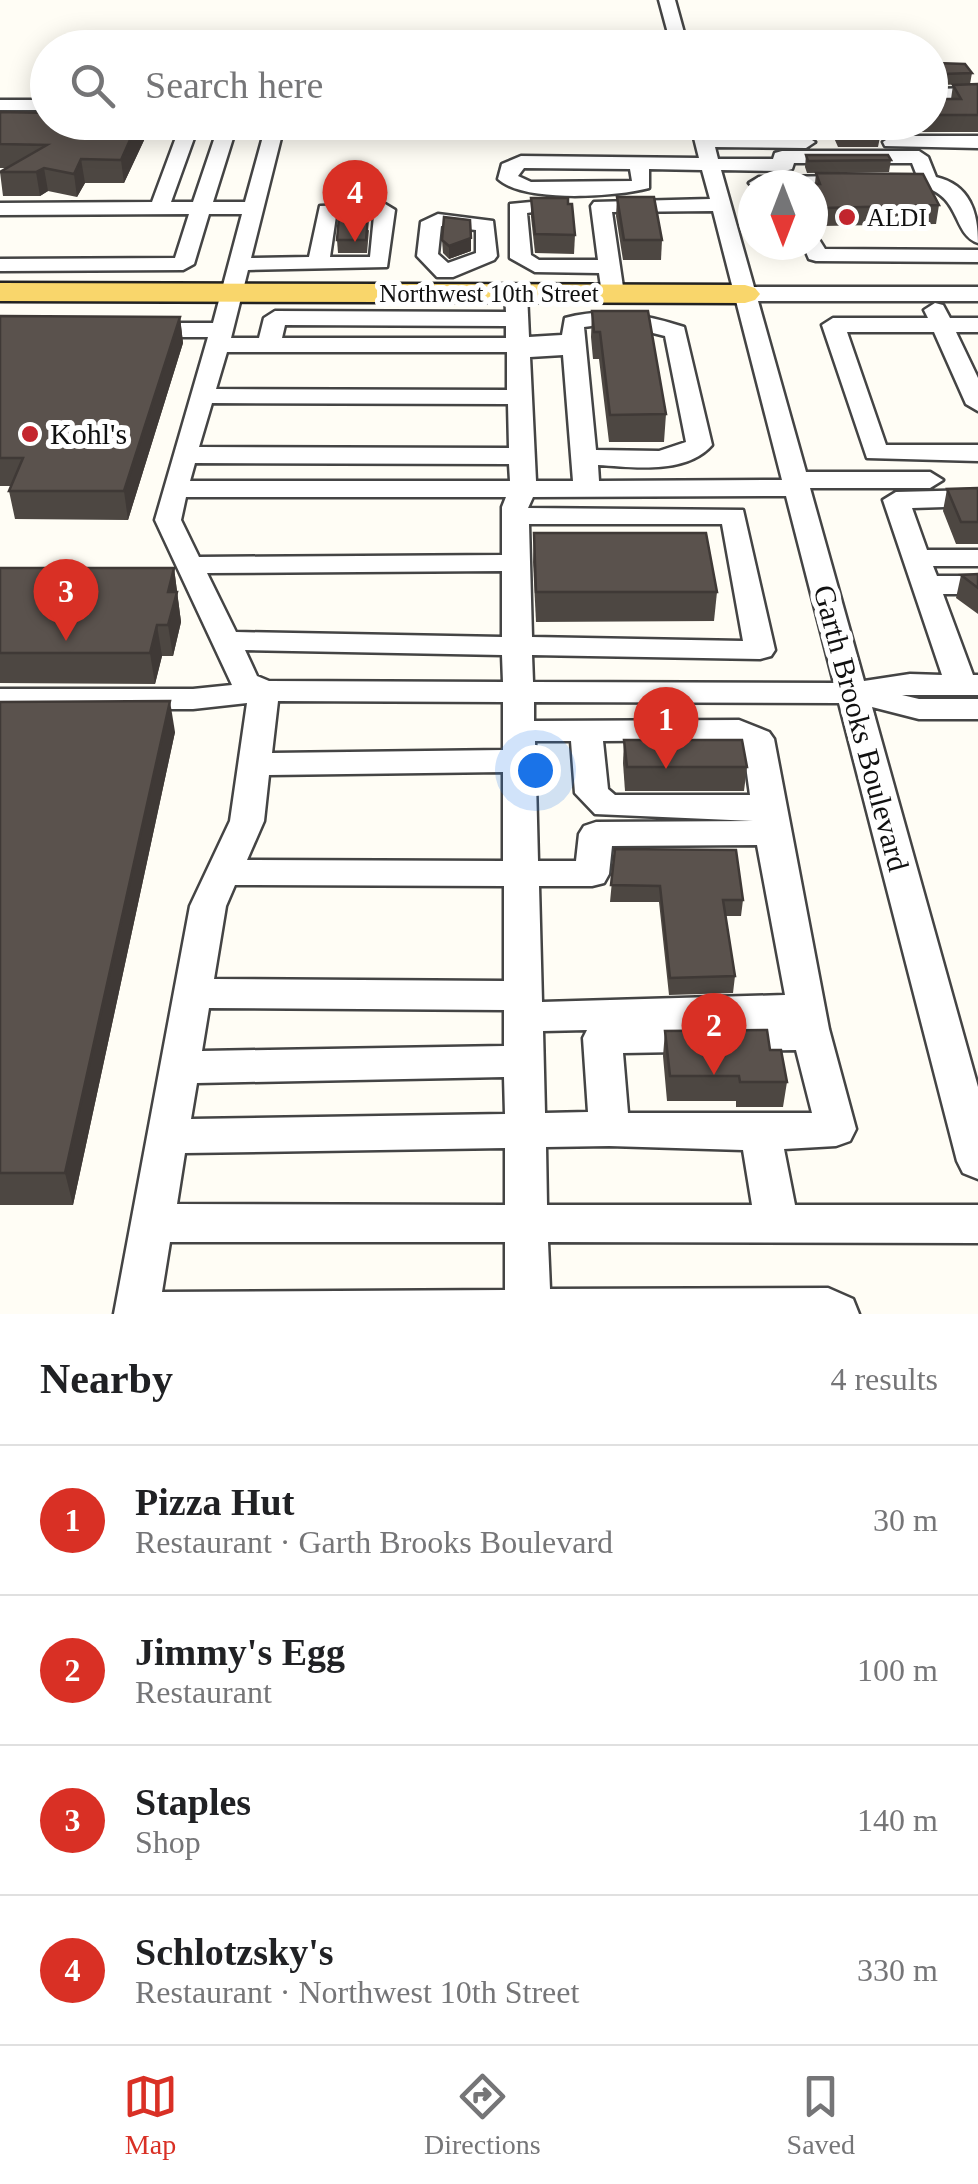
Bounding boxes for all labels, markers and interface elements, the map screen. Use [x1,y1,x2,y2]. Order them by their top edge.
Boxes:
search box [30,30,948,140]
icon: search [65,58,120,113]
text: Search here [145,64,323,106]
pin: 4 [322,160,388,242]
north arrow [738,170,828,260]
place label: ALDI [867,204,927,231]
marker: ALDI [836,206,858,228]
street label: Northwest 10th Street [379,280,599,307]
place label: Kohl's [50,417,127,450]
marker: Kohl's [19,423,41,445]
pin: 3 [34,558,98,641]
street label: Garth Brooks Boulevard [807,581,916,875]
pin: 1 [634,686,698,769]
your location [510,745,561,796]
pin: 2 [682,992,746,1075]
text: Nearby [40,1356,173,1402]
text: 4 results [830,1361,938,1397]
text: Pizza Hut [135,1481,294,1523]
text: 1 [65,1502,81,1538]
text: 30 m [873,1502,938,1538]
text: Restaurant · Garth Brooks Boulevard [135,1524,613,1560]
text: Jimmy's Egg [135,1631,345,1673]
text: 2 [65,1652,81,1688]
text: 100 m [857,1652,938,1688]
text: Restaurant [135,1674,272,1710]
text: Staples [135,1781,251,1823]
text: 3 [65,1802,81,1838]
text: 140 m [857,1802,938,1838]
text: Shop [135,1824,201,1860]
text: Schlotzsky's [135,1931,333,1973]
text: 4 [65,1952,81,1988]
text: 330 m [857,1952,938,1988]
text: Restaurant · Northwest 10th Street [135,1974,579,2010]
tab: Map [123,2069,178,2161]
tab: Directions [424,2069,541,2161]
tab: Saved [787,2069,855,2161]

